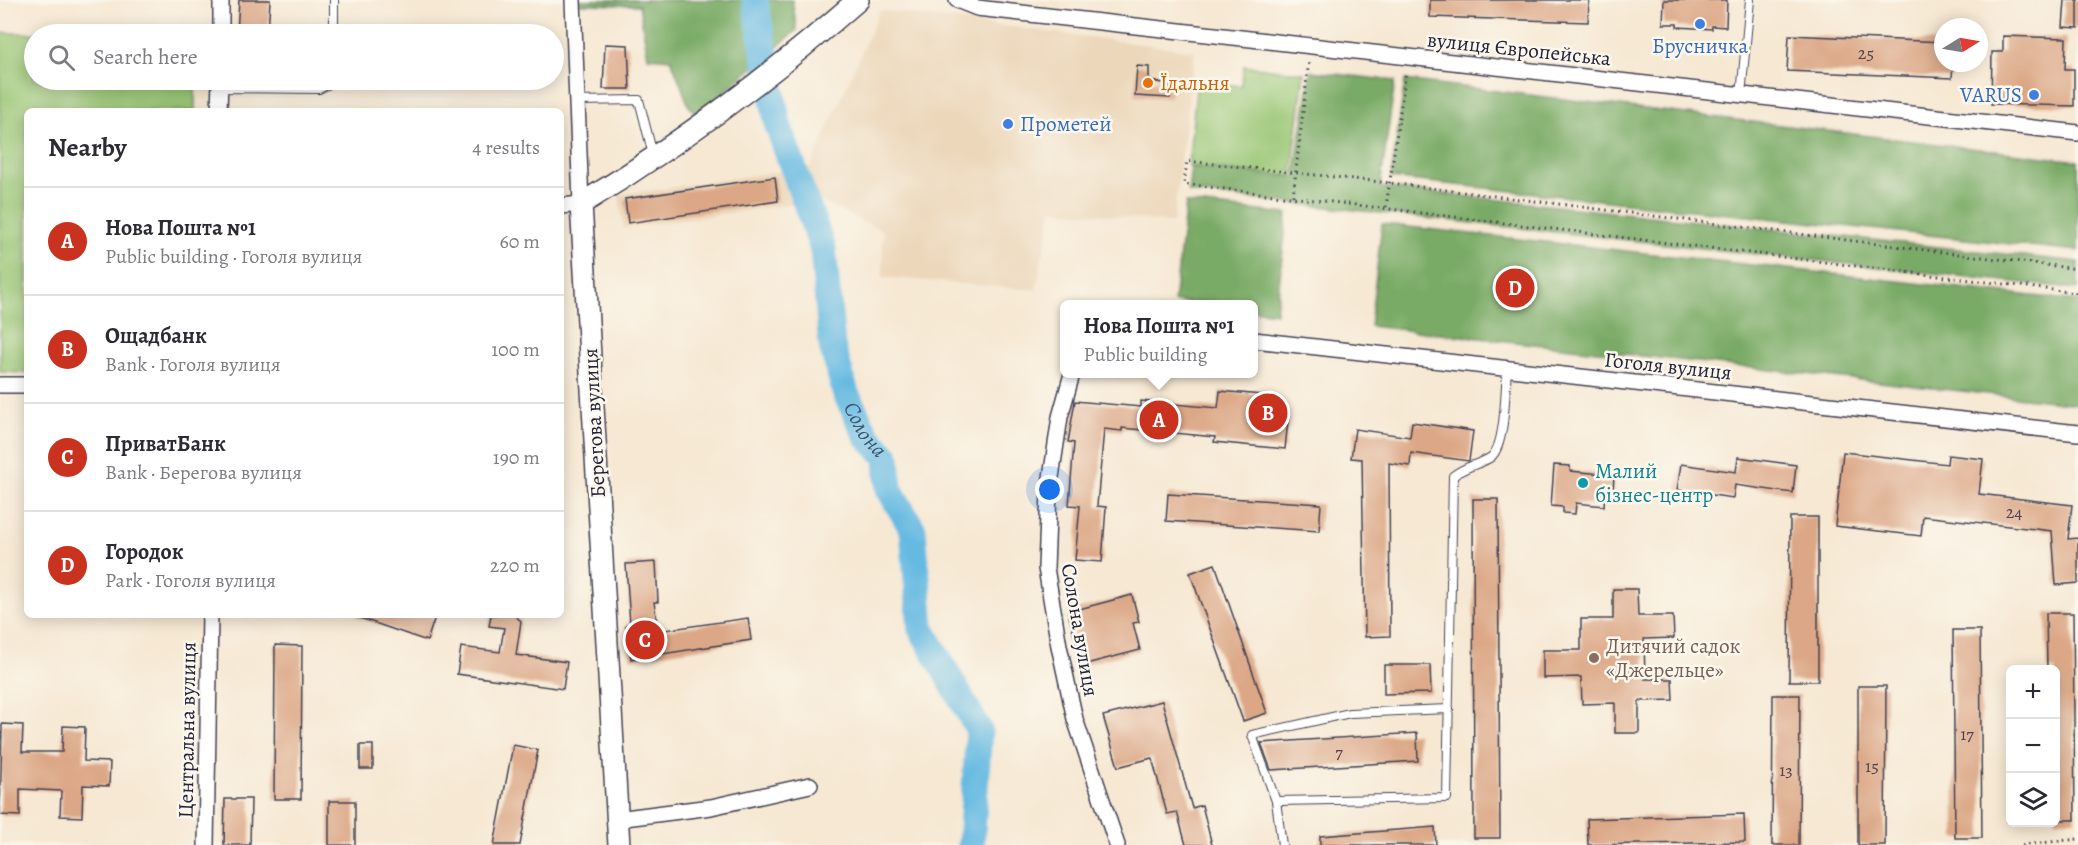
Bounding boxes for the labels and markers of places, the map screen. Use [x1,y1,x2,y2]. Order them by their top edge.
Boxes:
marker: Брусничка [1693,17,1707,31]
place label: Брусничка [1652,32,1748,60]
place label: Їдальня [1160,69,1230,97]
marker: Їдальня [1141,76,1155,90]
place label: VARUS [1959,81,2022,109]
marker: VARUS [2027,88,2041,102]
place label: Прометей [1020,110,1111,138]
marker: Прометей [1001,117,1015,131]
pin: D [1496,266,1534,310]
pin: B [1248,390,1288,436]
pin: A [1140,398,1178,442]
place label: Малий бізнес-центр [1595,457,1713,509]
marker: Малий бізнес-центр [1576,476,1590,490]
pin: C [626,618,664,662]
place label: Дитячий садок «Джерельце» [1606,632,1741,684]
marker: Дитячий садок «Джерельце» [1587,651,1601,665]

